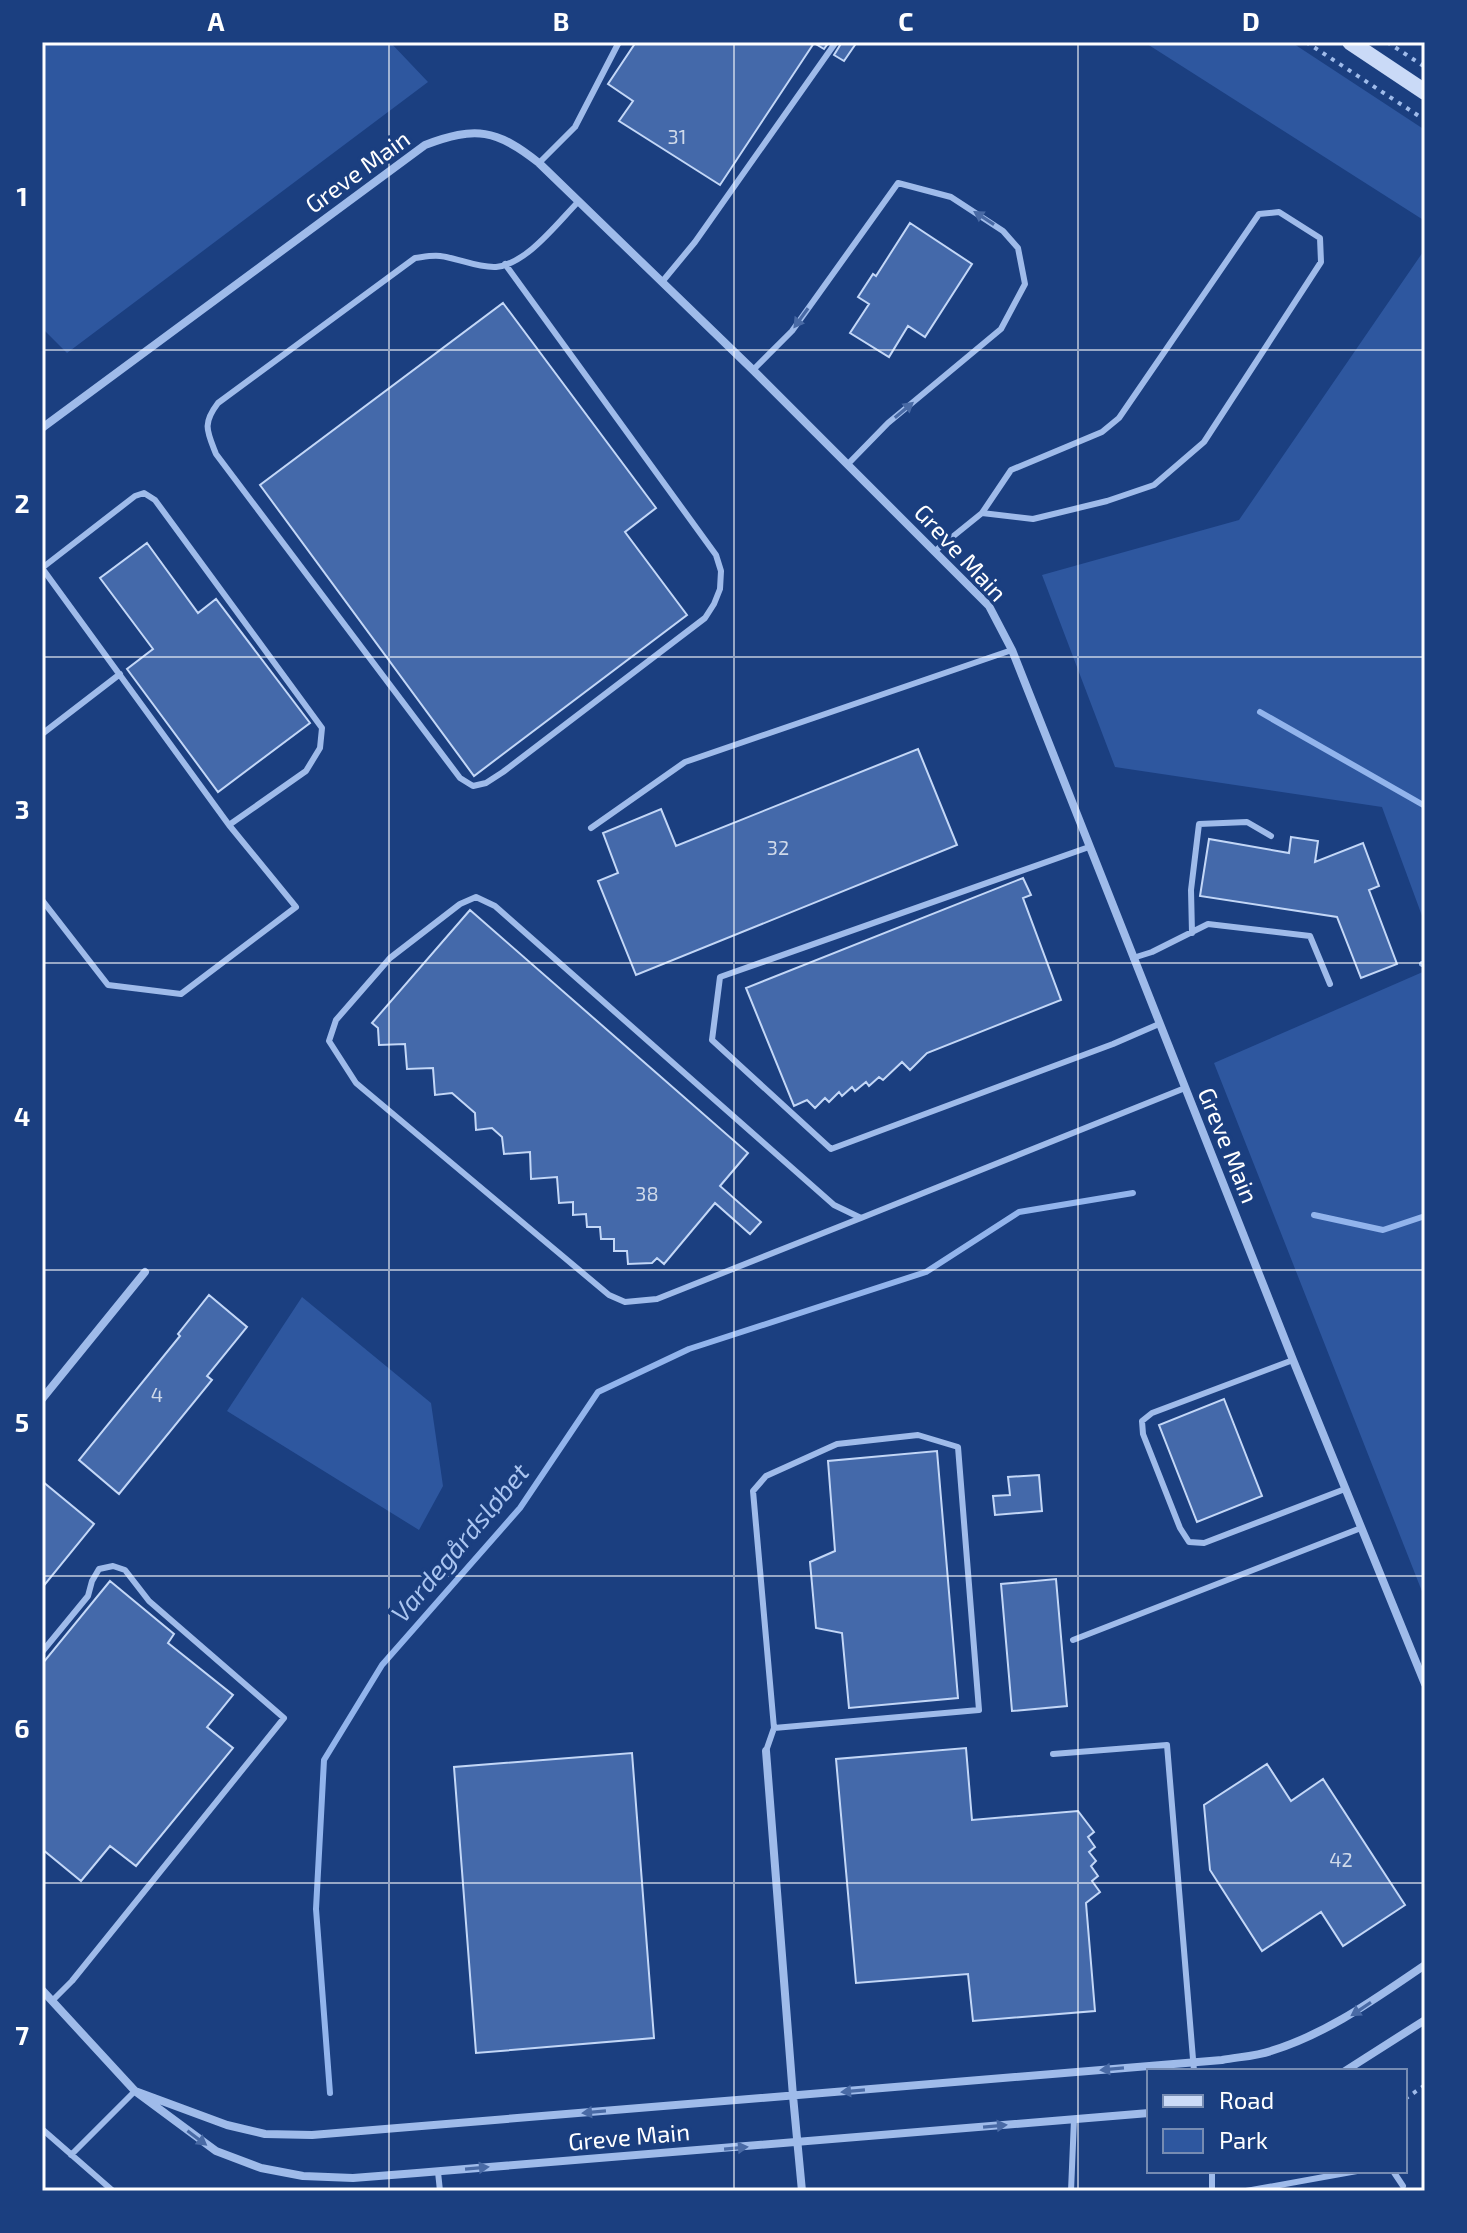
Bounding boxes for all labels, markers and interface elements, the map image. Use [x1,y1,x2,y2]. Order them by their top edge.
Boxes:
text: A [208,5,225,36]
text: B [553,5,569,36]
text: C [898,5,914,36]
text: D [1242,5,1260,36]
street label: Greve Main [299,123,415,219]
house number: 31 [667,124,687,148]
text: 1 [16,180,28,211]
one-way arrow [973,212,995,226]
one-way arrow [793,307,809,329]
one-way arrow [893,402,913,419]
text: 2 [14,487,30,518]
street label: Greve Main [909,497,1013,607]
text: 3 [15,793,29,824]
house number: 32 [767,835,789,859]
street label: Greve Main [1193,1083,1265,1207]
text: 4 [14,1100,30,1131]
house number: 38 [635,1181,659,1205]
house number: 4 [151,1382,163,1406]
text: 5 [15,1406,29,1437]
water label: Vardegårdsløbet [384,1456,535,1628]
text: 6 [14,1712,30,1743]
house number: 42 [1329,1847,1353,1871]
one-way arrow [1350,2001,1371,2016]
text: 7 [15,2019,29,2050]
one-way arrow [1099,2063,1124,2076]
legend [1147,2069,1407,2173]
one-way arrow [840,2085,865,2098]
text: Road [1219,2085,1274,2114]
one-way arrow [581,2106,606,2119]
street label: Greve Main [567,2116,691,2156]
one-way arrow [983,2119,1008,2132]
text: Park [1219,2125,1268,2154]
one-way arrow [187,2129,208,2145]
one-way arrow [724,2141,749,2154]
one-way arrow [465,2162,490,2175]

